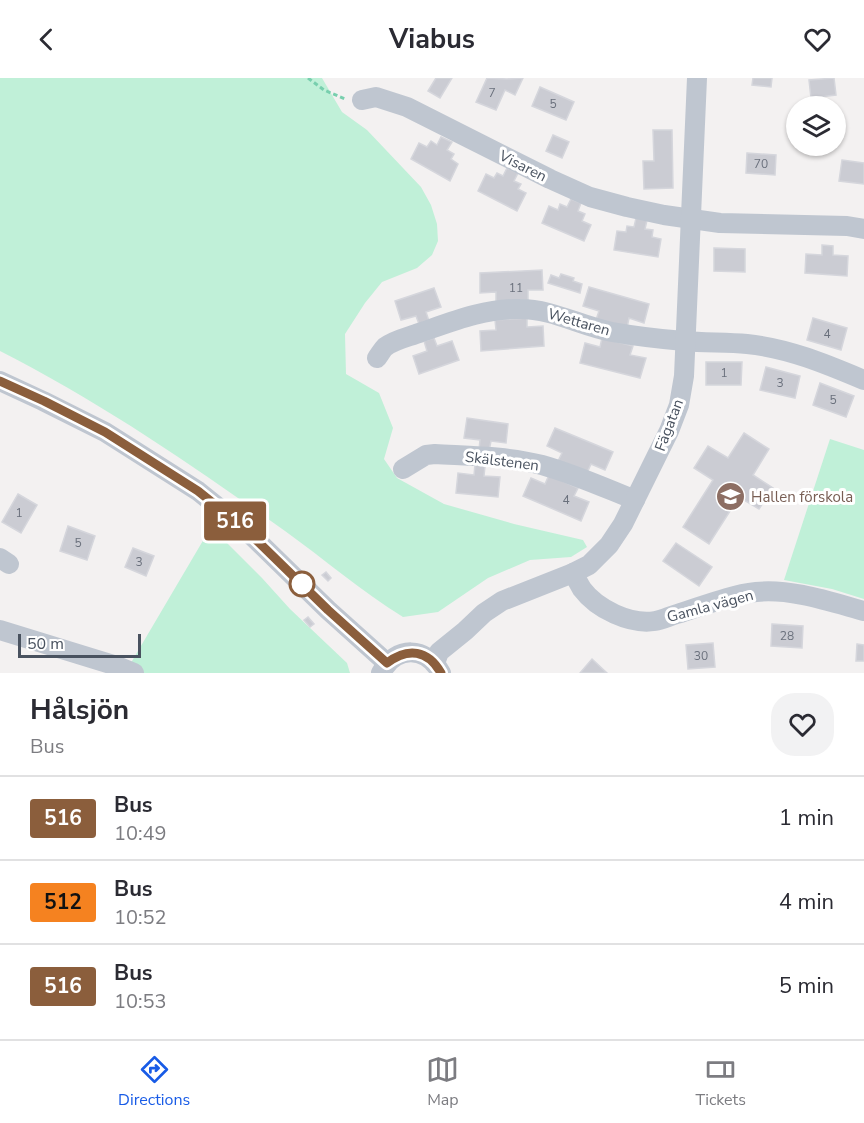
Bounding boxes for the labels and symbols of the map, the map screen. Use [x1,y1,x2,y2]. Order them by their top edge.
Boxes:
house number: 7 [488,85,496,101]
house number: 5 [549,96,557,112]
street label: Visaren [495,145,550,186]
house number: 70 [754,156,768,172]
house number: 11 [509,280,523,296]
street label: Wettaren [546,304,612,340]
house number: 4 [823,326,831,342]
house number: 1 [720,365,728,381]
house number: 3 [776,375,784,391]
house number: 5 [829,392,837,408]
street label: Fägatan [650,396,688,454]
street label: Skälstenen [464,447,540,475]
school or university icon: Hallen förskola [714,481,746,513]
place label: Hallen förskola [751,487,853,507]
house number: 4 [562,492,570,508]
line badge: 516 [200,502,270,540]
house number: 1 [15,505,23,521]
house number: 5 [74,535,82,551]
house number: 3 [135,554,143,570]
unlabelled marker [289,571,315,597]
street label: Gamla vägen [665,585,755,627]
house number: 28 [780,628,794,644]
scale bar [18,631,141,658]
house number: 30 [694,648,708,664]

